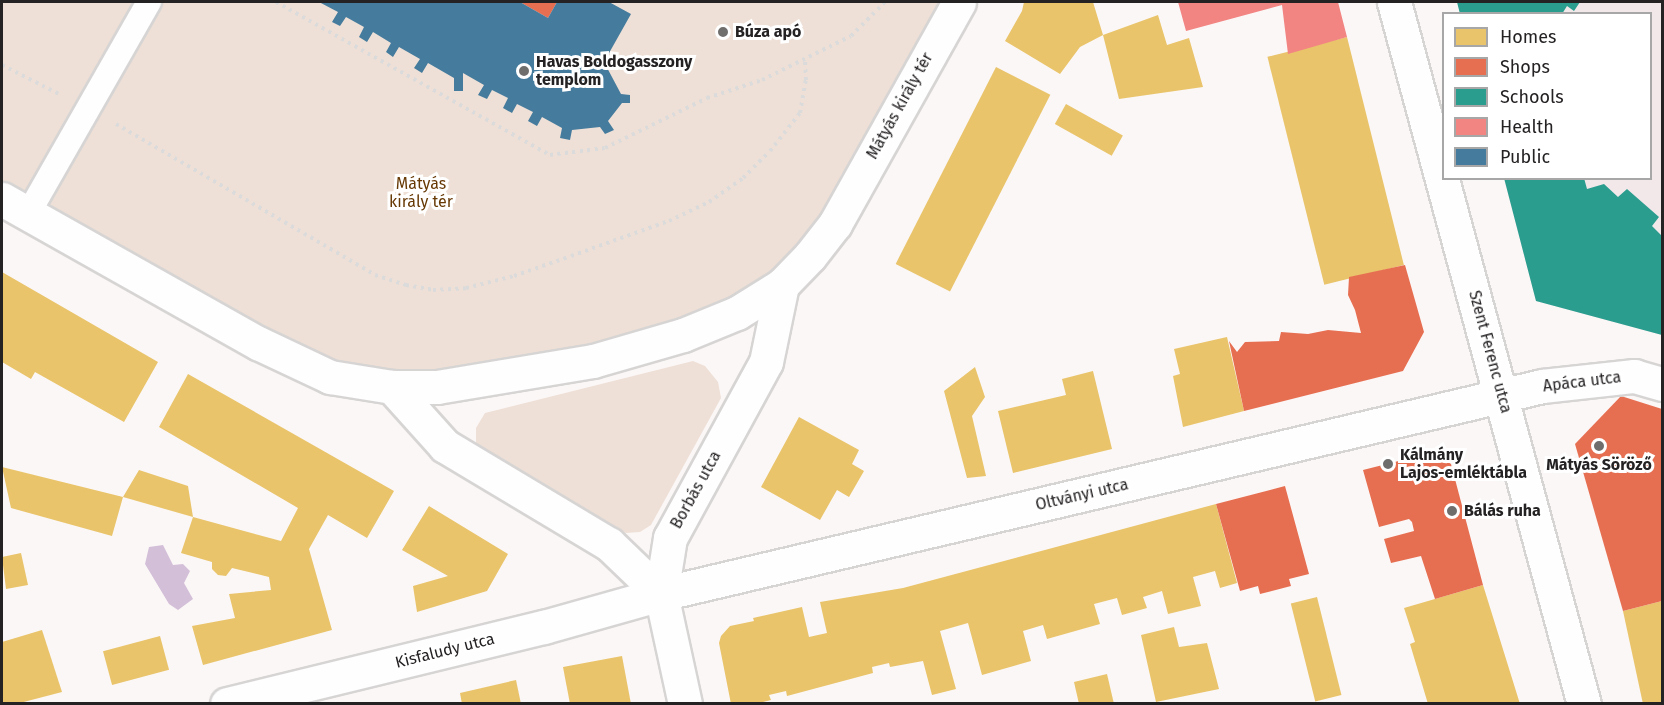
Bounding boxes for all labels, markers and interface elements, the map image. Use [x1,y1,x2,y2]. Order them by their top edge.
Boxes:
legend [1442,12,1652,180]
place label: Búza apó [735,22,801,42]
marker: Búza apó [716,25,730,39]
text: Homes [1500,26,1556,48]
street label: Mátyás király tér [863,49,937,163]
place label: Havas Boldogasszony templom [536,52,692,90]
text: Shops [1500,56,1550,78]
marker: Havas Boldogasszony templom [517,64,531,78]
text: Schools [1500,86,1564,108]
text: Health [1500,116,1554,138]
text: Public [1500,146,1550,168]
park label: Mátyás király tér [389,174,453,212]
street label: Szent Ferenc utca [1464,289,1516,415]
street label: Apáca utca [1542,368,1622,396]
marker: Mátyás Söröző [1592,439,1606,453]
place label: Kálmány Lajos-emléktábla [1400,445,1527,483]
street label: Borbás utca [667,448,725,532]
place label: Mátyás Söröző [1546,455,1652,475]
marker: Kálmány Lajos-emléktábla [1381,457,1395,471]
street label: Oltványi utca [1034,475,1130,515]
place label: Bálás ruha [1464,501,1541,521]
marker: Bálás ruha [1445,504,1459,518]
street label: Kisfaludy utca [393,629,497,673]

